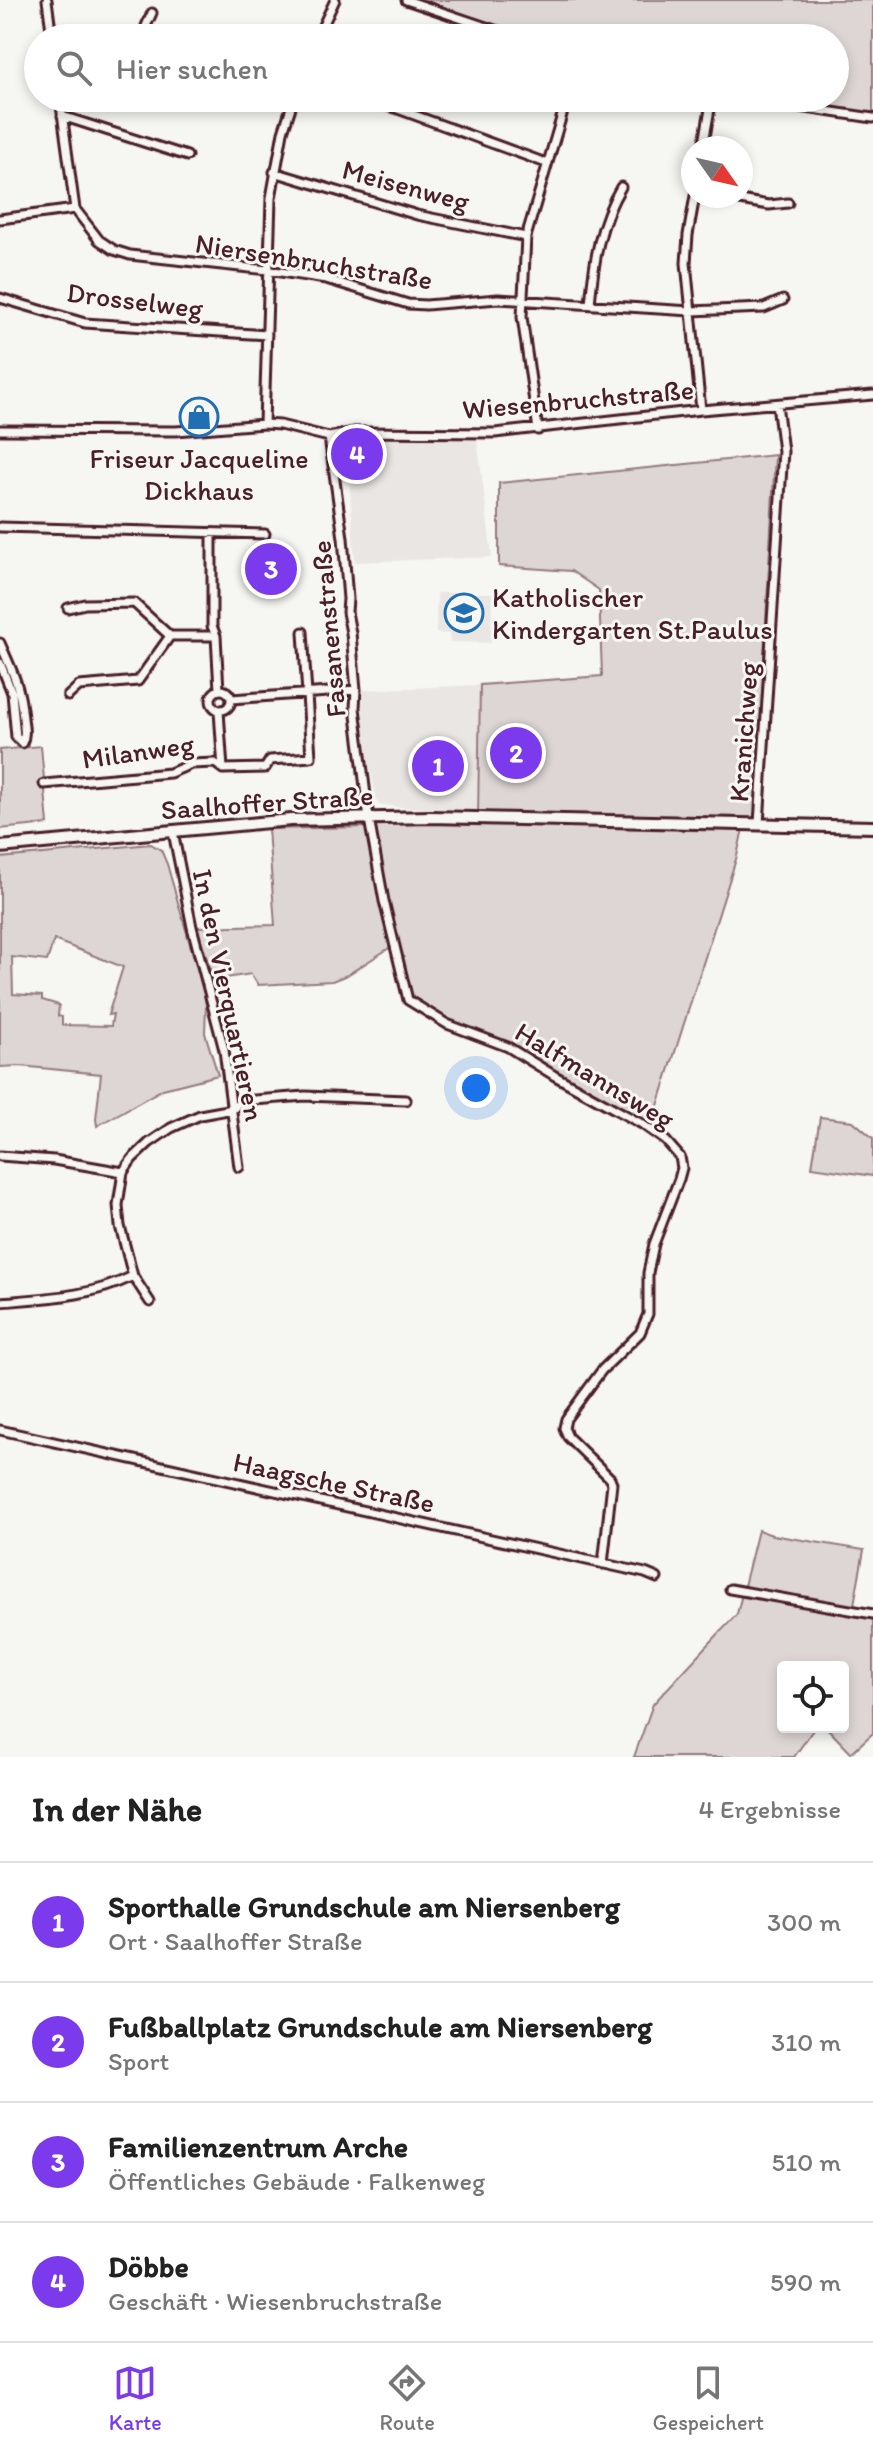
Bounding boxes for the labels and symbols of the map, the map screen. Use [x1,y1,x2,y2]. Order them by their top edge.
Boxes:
north arrow [681,136,753,208]
street label: Meisenweg [339,152,474,218]
street label: Niersenbruchstraße [193,225,435,297]
street label: Drosselweg [65,275,206,325]
street label: Wiesenbruchstraße [461,372,695,426]
shop icon: Friseur Jacqueline Dickhaus [178,396,220,438]
pin: 4 [331,424,383,484]
place label: Friseur Jacqueline Dickhaus [89,441,309,507]
pin: 3 [245,539,297,599]
street label: Fasanenstraße [303,539,353,719]
place label: Katholischer Kindergarten St.Paulus [492,580,773,646]
school or university icon: Katholischer Kindergarten St.Paulus [443,592,485,634]
street label: Kranichweg [721,660,765,803]
pin: 2 [490,723,542,783]
street label: Milanweg [80,726,197,776]
pin: 1 [412,736,464,796]
street label: Saalhoffer Straße [160,778,374,826]
street label: In den Vierquartieren [186,866,272,1124]
street label: Halfmannsweg [509,1014,682,1136]
your location [456,1068,496,1108]
street label: Haagsche Straße [230,1444,438,1520]

